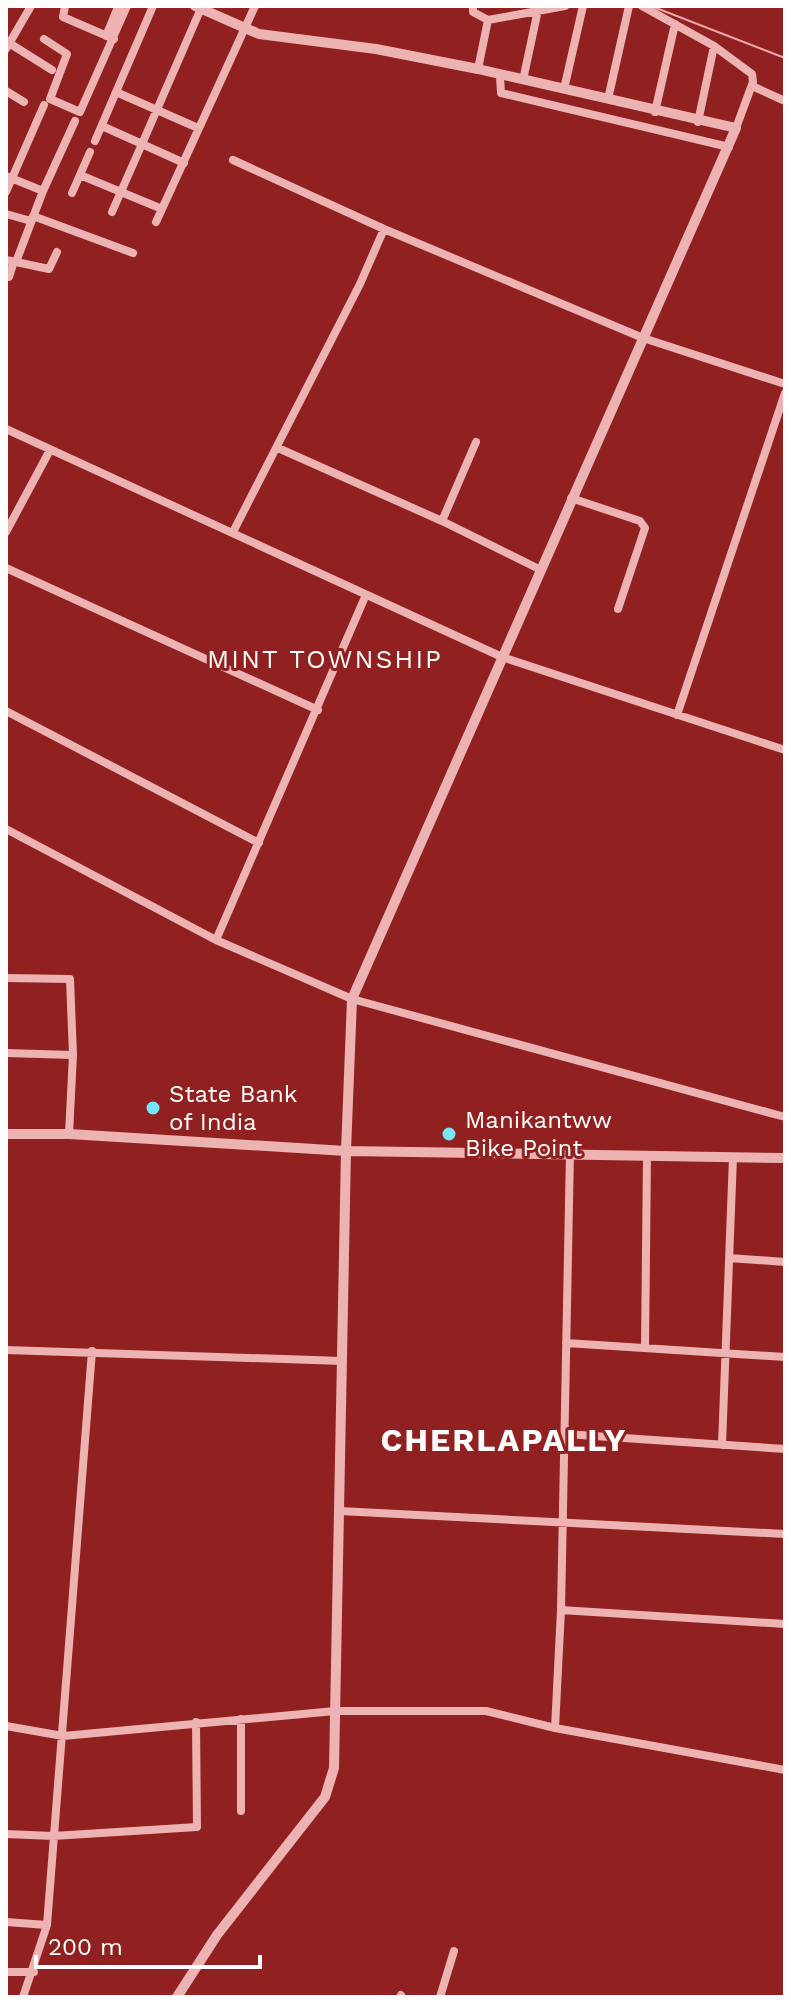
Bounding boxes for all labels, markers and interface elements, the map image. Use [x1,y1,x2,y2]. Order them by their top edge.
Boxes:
district label: MINT TOWNSHIP [207,644,443,674]
place label: State Bank of India [169,1080,298,1136]
marker: State Bank of India [144,1099,162,1117]
place label: Manikantww Bike Point [465,1106,612,1162]
marker: Manikantww Bike Point [440,1125,458,1143]
district label: CHERLAPALLY [380,1421,628,1459]
scale bar [36,1919,260,1969]
text: 200 m [48,1933,123,1961]

